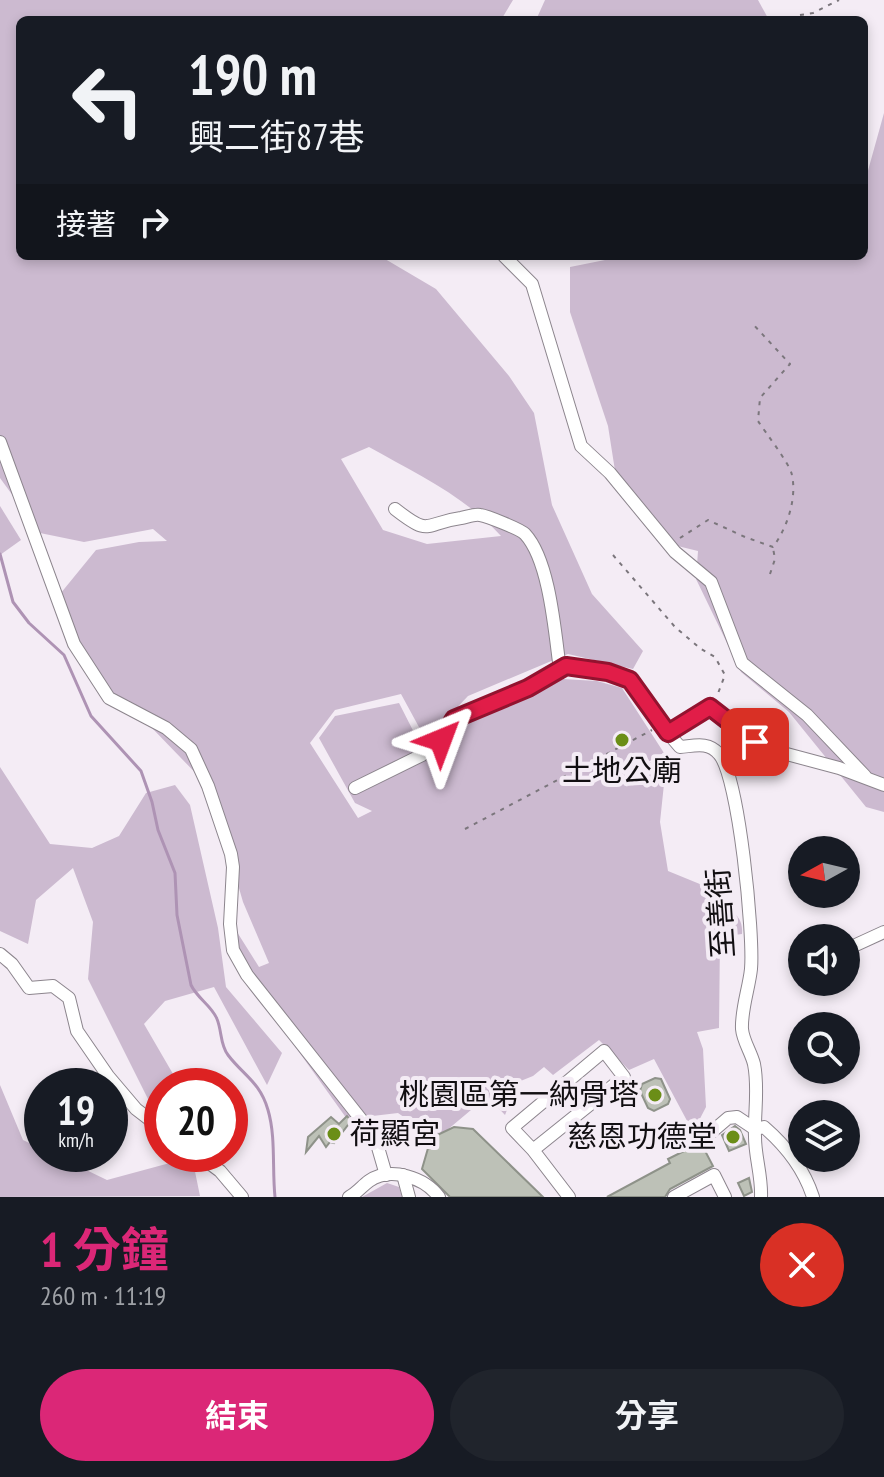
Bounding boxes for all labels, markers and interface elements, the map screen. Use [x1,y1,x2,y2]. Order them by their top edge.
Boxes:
text: 190 m [188,38,317,110]
icon: left [56,48,160,152]
text: 興二街87巷 [188,113,364,160]
icon: right [132,200,176,244]
text: 接著 [56,204,116,243]
position arrow [399,698,483,782]
pin [721,708,789,776]
icon: arrive [733,720,777,764]
marker: 土地公廟 [613,731,631,749]
place label: 土地公廟 [562,750,682,789]
north arrow [788,836,860,908]
map controls [788,836,860,1172]
street label: 至善街 [697,867,742,959]
button: sound [788,924,860,996]
button: search [788,1012,860,1084]
speed limit sign: 20 [144,1068,248,1172]
place label: 桃園區第一納骨塔 [399,1074,639,1113]
text: 19 [57,1084,95,1136]
marker: 桃園區第一納骨塔 [646,1086,664,1104]
button: layers [788,1100,860,1172]
place label: 荷顯宮 [350,1113,440,1152]
place label: 慈恩功德堂 [567,1116,717,1155]
marker: 荷顯宮 [325,1125,343,1143]
text: km/h [58,1127,94,1153]
marker: 慈恩功德堂 [724,1128,742,1146]
text: 1 分鐘 [40,1218,169,1280]
button: close [760,1223,844,1307]
text: 260 m · 11:19 [40,1279,166,1312]
button: 結束 [40,1369,434,1461]
button: 分享 [450,1369,844,1461]

